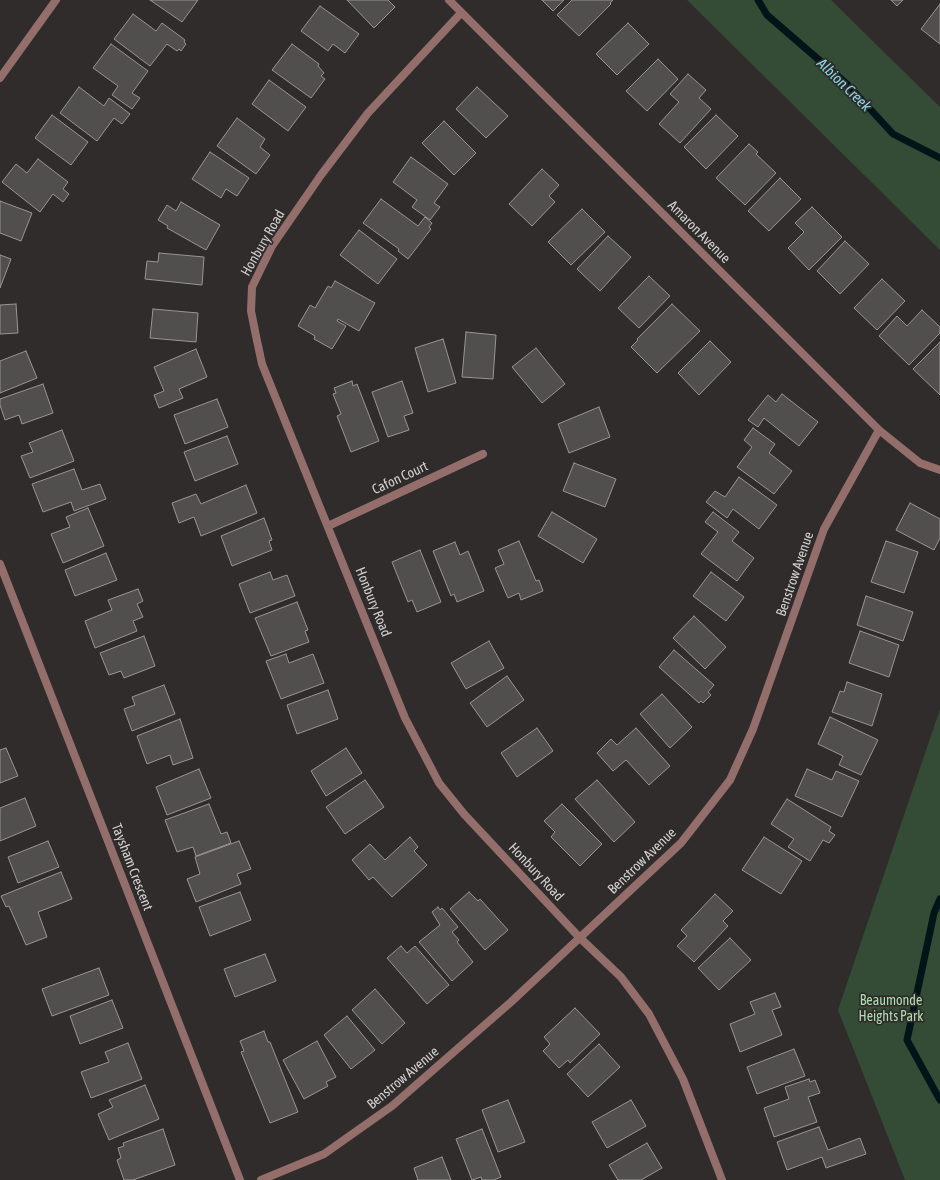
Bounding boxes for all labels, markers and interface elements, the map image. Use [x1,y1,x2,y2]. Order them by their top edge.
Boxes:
water label: Albion Creek [813,55,875,115]
street label: Amaron Avenue [664,197,734,267]
street label: Honbury Road [237,207,289,279]
street label: Cafon Court [369,458,431,498]
street label: Benstrow Avenue [773,529,817,619]
street label: Honbury Road [351,565,395,639]
street label: Taysham Crescent [108,821,156,913]
street label: Benstrow Avenue [604,824,680,898]
street label: Honbury Road [505,839,567,905]
park label: Beaumonde Heights Park [859,993,923,1026]
street label: Benstrow Avenue [364,1043,442,1113]

